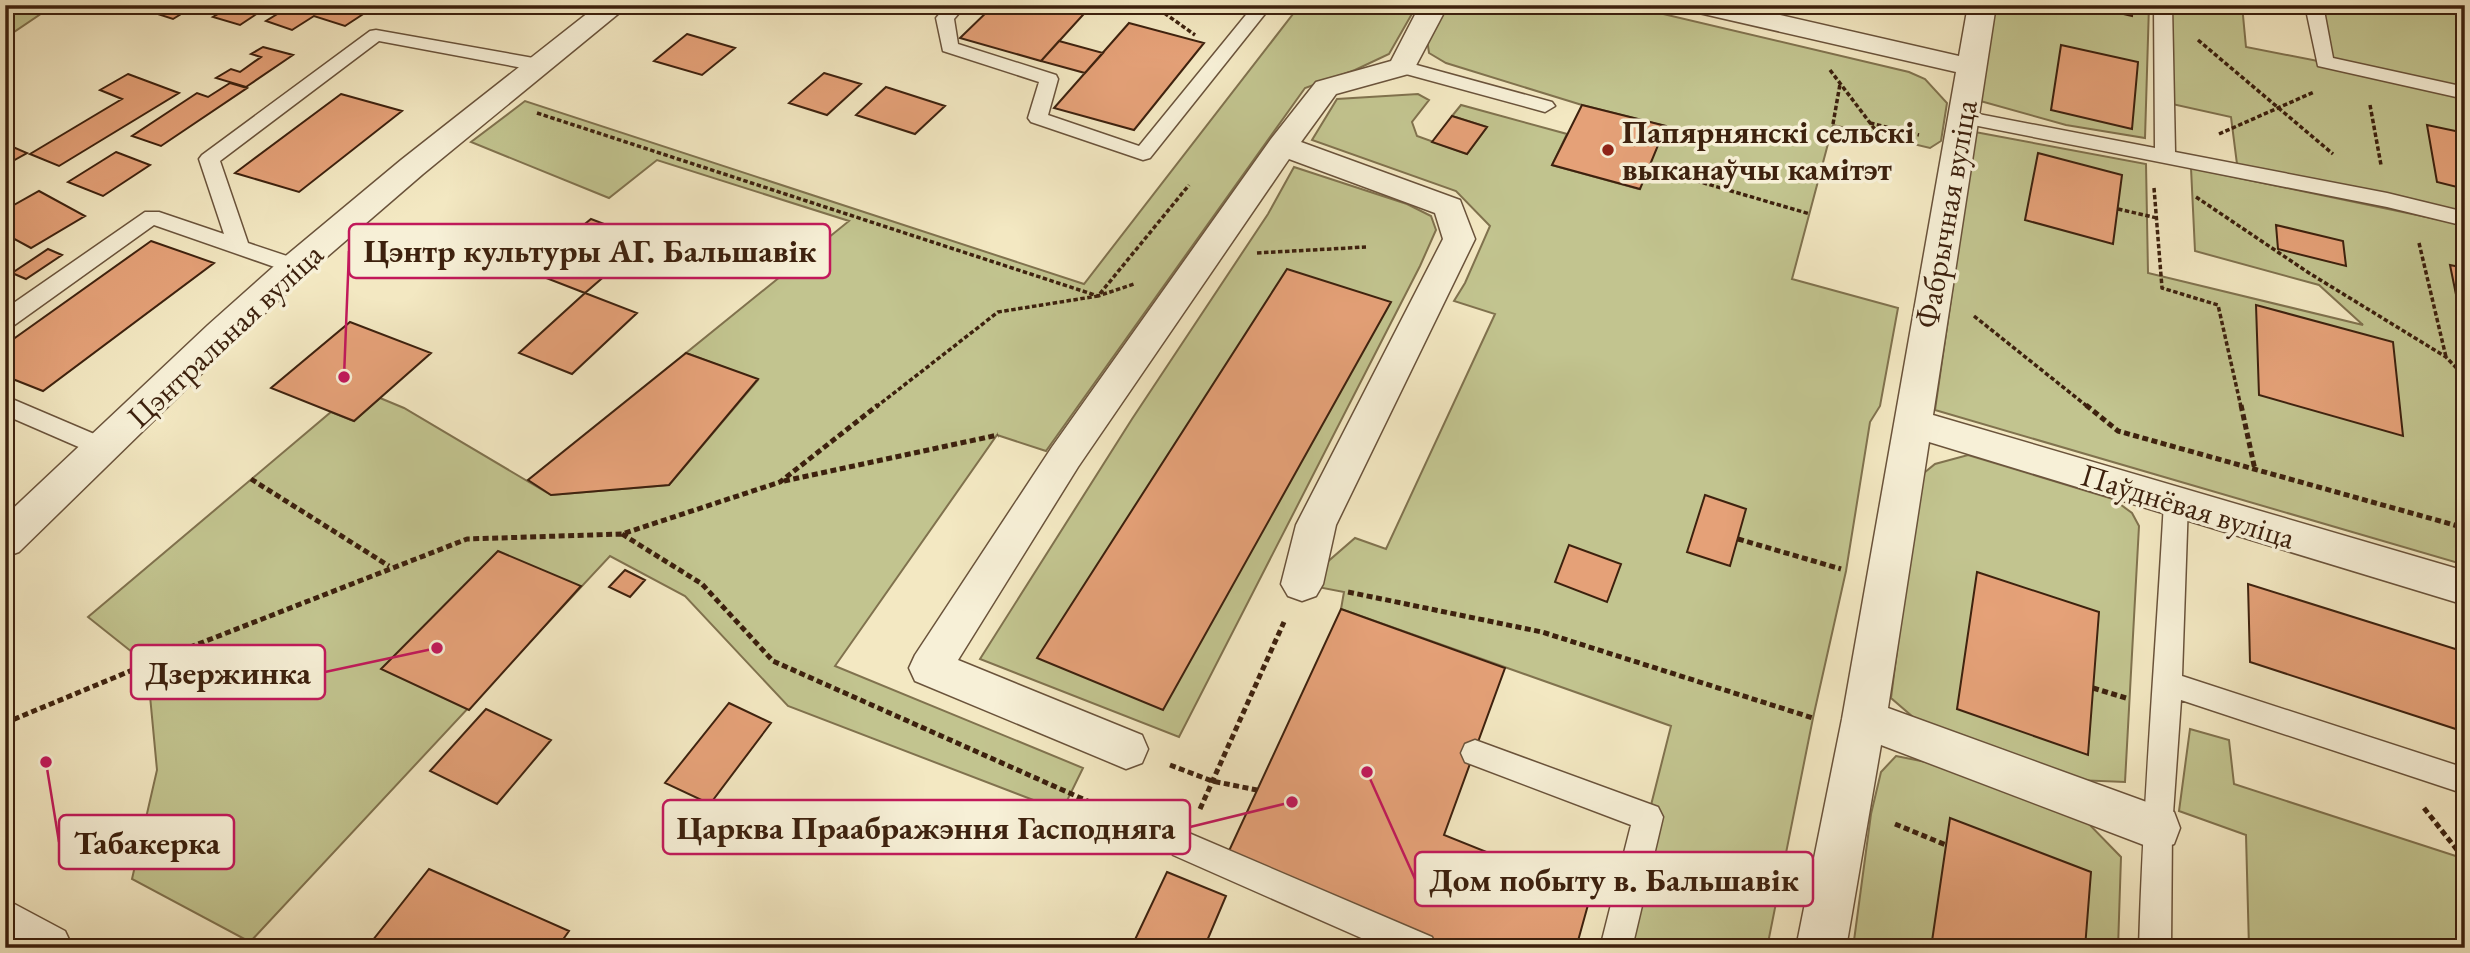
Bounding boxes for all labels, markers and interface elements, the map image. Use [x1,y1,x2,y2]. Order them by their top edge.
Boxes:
street label: Фабрычная вуліца [1905,96,1987,332]
place label: Папярнянскі сельскі выканаўчы камітэт [1622,111,1915,190]
marker: Папярнянскі сельскі выканаўчы камітэт [1600,142,1616,158]
callout: Цэнтр культуры АГ. Бальшавік [349,224,830,278]
text: Цэнтр культуры АГ. Бальшавік [363,229,817,272]
street label: Цэнтральная вуліца [118,233,332,437]
street label: Паўднёвая вуліца [2076,454,2300,559]
callout: Дзержинка [131,645,325,699]
text: Дзержинка [145,651,312,694]
callout: Царква Праабражэння Гасподняга [663,800,1190,854]
text: Царква Праабражэння Гасподняга [676,806,1176,849]
callout: Табакерка [59,815,234,869]
text: Табакерка [74,821,221,864]
callout: Дом побыту в. Бальшавік [1415,852,1813,906]
text: Дом побыту в. Бальшавік [1429,858,1800,901]

